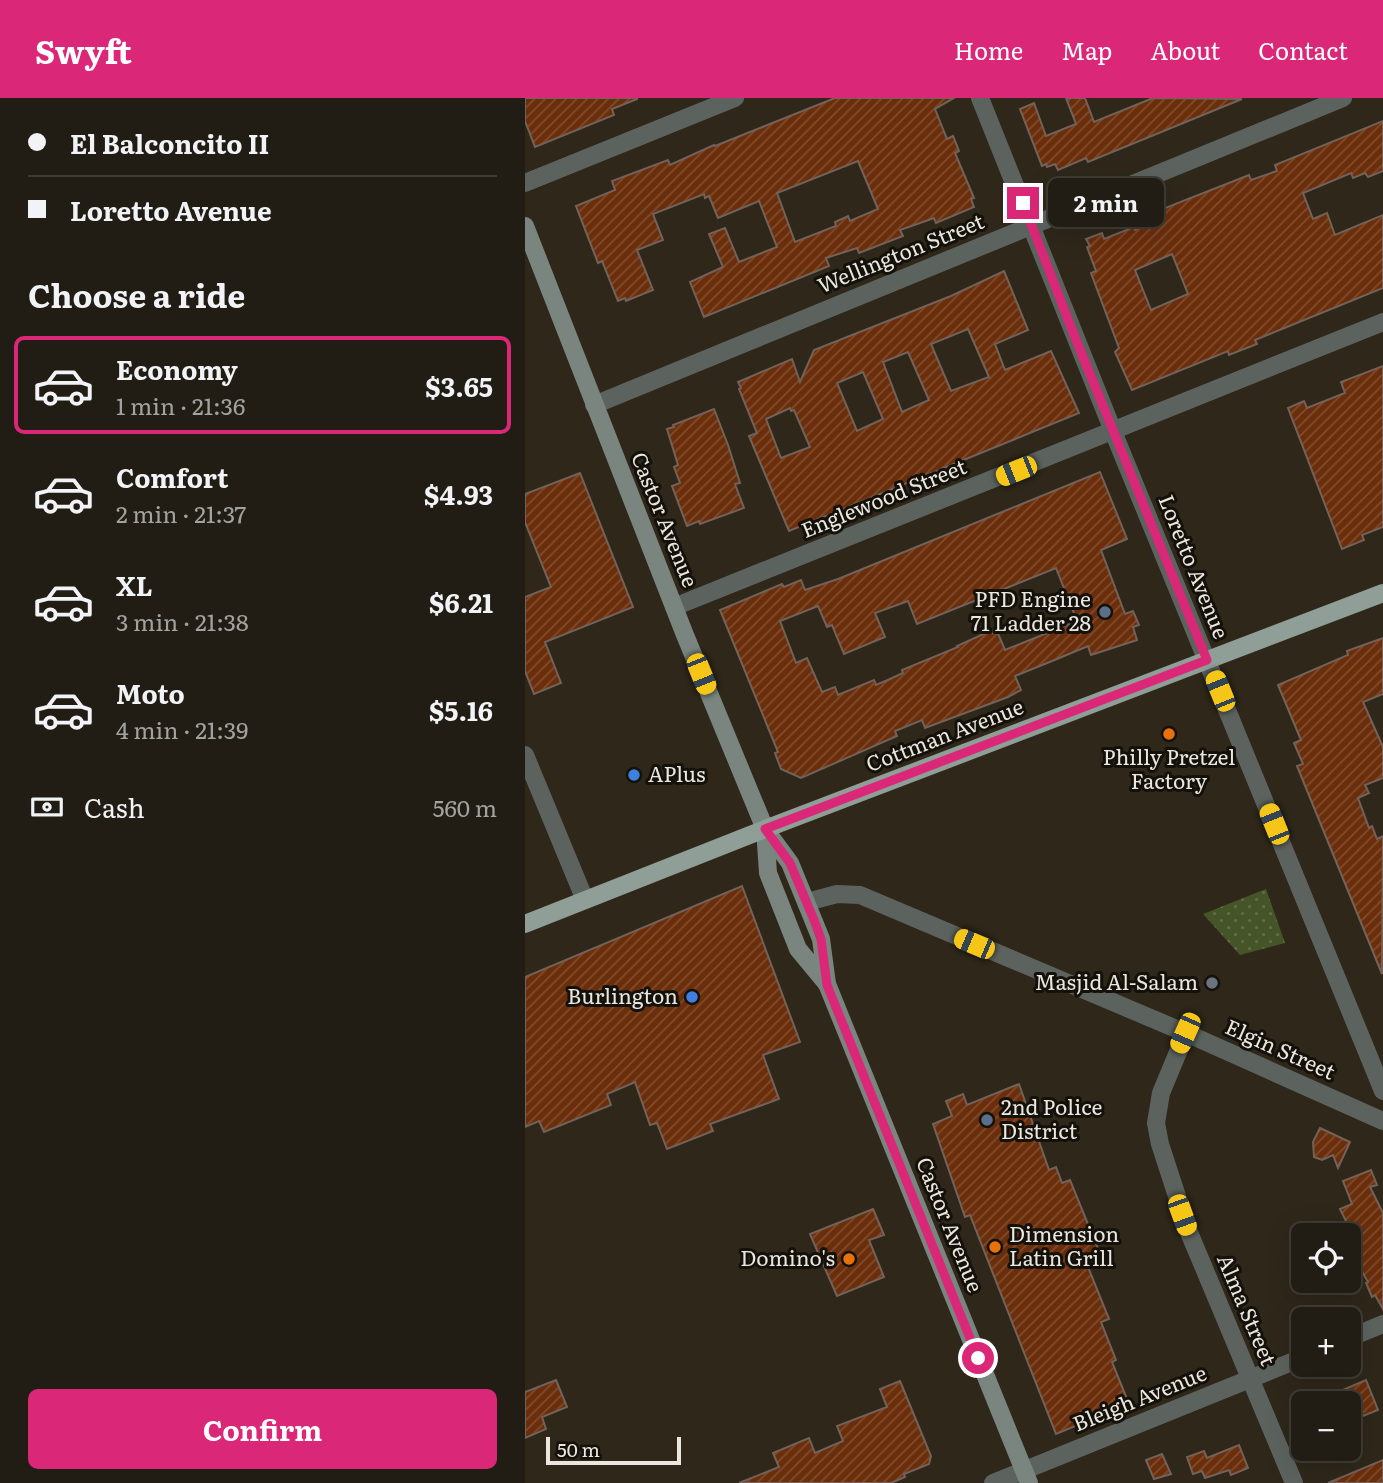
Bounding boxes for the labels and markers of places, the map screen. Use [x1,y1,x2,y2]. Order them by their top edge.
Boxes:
place label: PFD Engine 71 Ladder 28 [971,582,1091,637]
marker: PFD Engine 71 Ladder 28 [1097,604,1113,620]
marker: Philly Pretzel Factory [1161,726,1177,742]
place label: Philly Pretzel Factory [1103,740,1235,795]
place label: APlus [648,757,706,788]
marker: APlus [626,767,642,783]
place label: Masjid Al-Salam [1035,965,1198,996]
marker: Masjid Al-Salam [1204,975,1220,991]
place label: Burlington [567,979,678,1010]
marker: Burlington [684,989,700,1005]
place label: 2nd Police District [1001,1090,1103,1145]
marker: 2nd Police District [979,1112,995,1128]
place label: Dimension Latin Grill [1009,1217,1119,1272]
marker: Dimension Latin Grill [987,1239,1003,1255]
place label: Domino's [740,1241,835,1272]
marker: Domino's [841,1251,857,1267]

